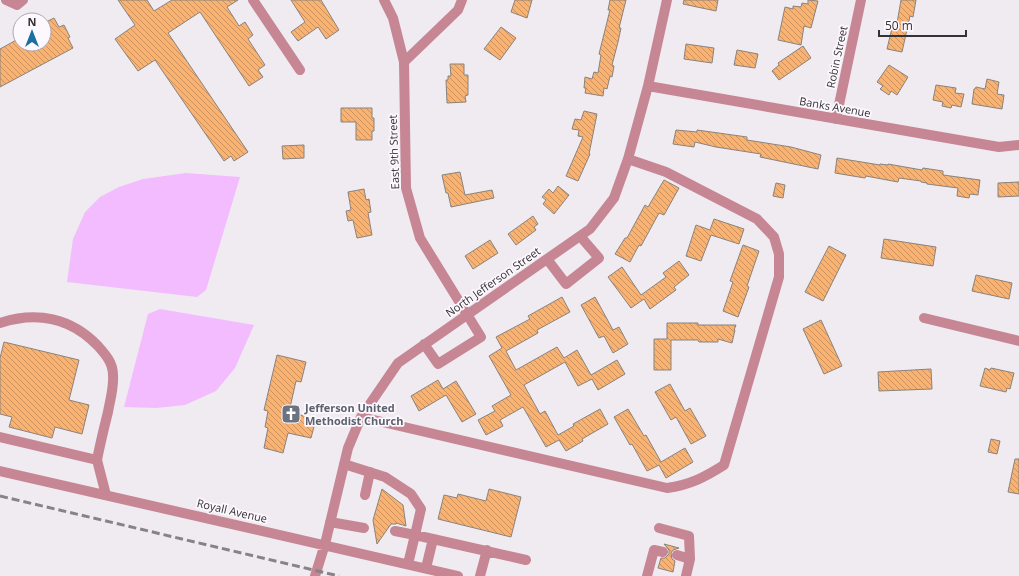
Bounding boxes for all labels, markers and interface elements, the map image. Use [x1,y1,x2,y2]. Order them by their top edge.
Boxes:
north arrow [12,12,52,52]
scale bar [879,12,966,38]
text: N [28,14,36,29]
text: 50 m [885,17,913,34]
street label: Robin Street [823,24,850,89]
street label: Banks Avenue [798,93,872,120]
street label: East 9th Street [385,114,402,190]
street label: North Jefferson Street [442,243,543,320]
place label: Jefferson United Methodist Church [304,400,403,428]
church icon: Jefferson United Methodist Church [280,403,302,425]
street label: Royall Avenue [195,495,269,526]

